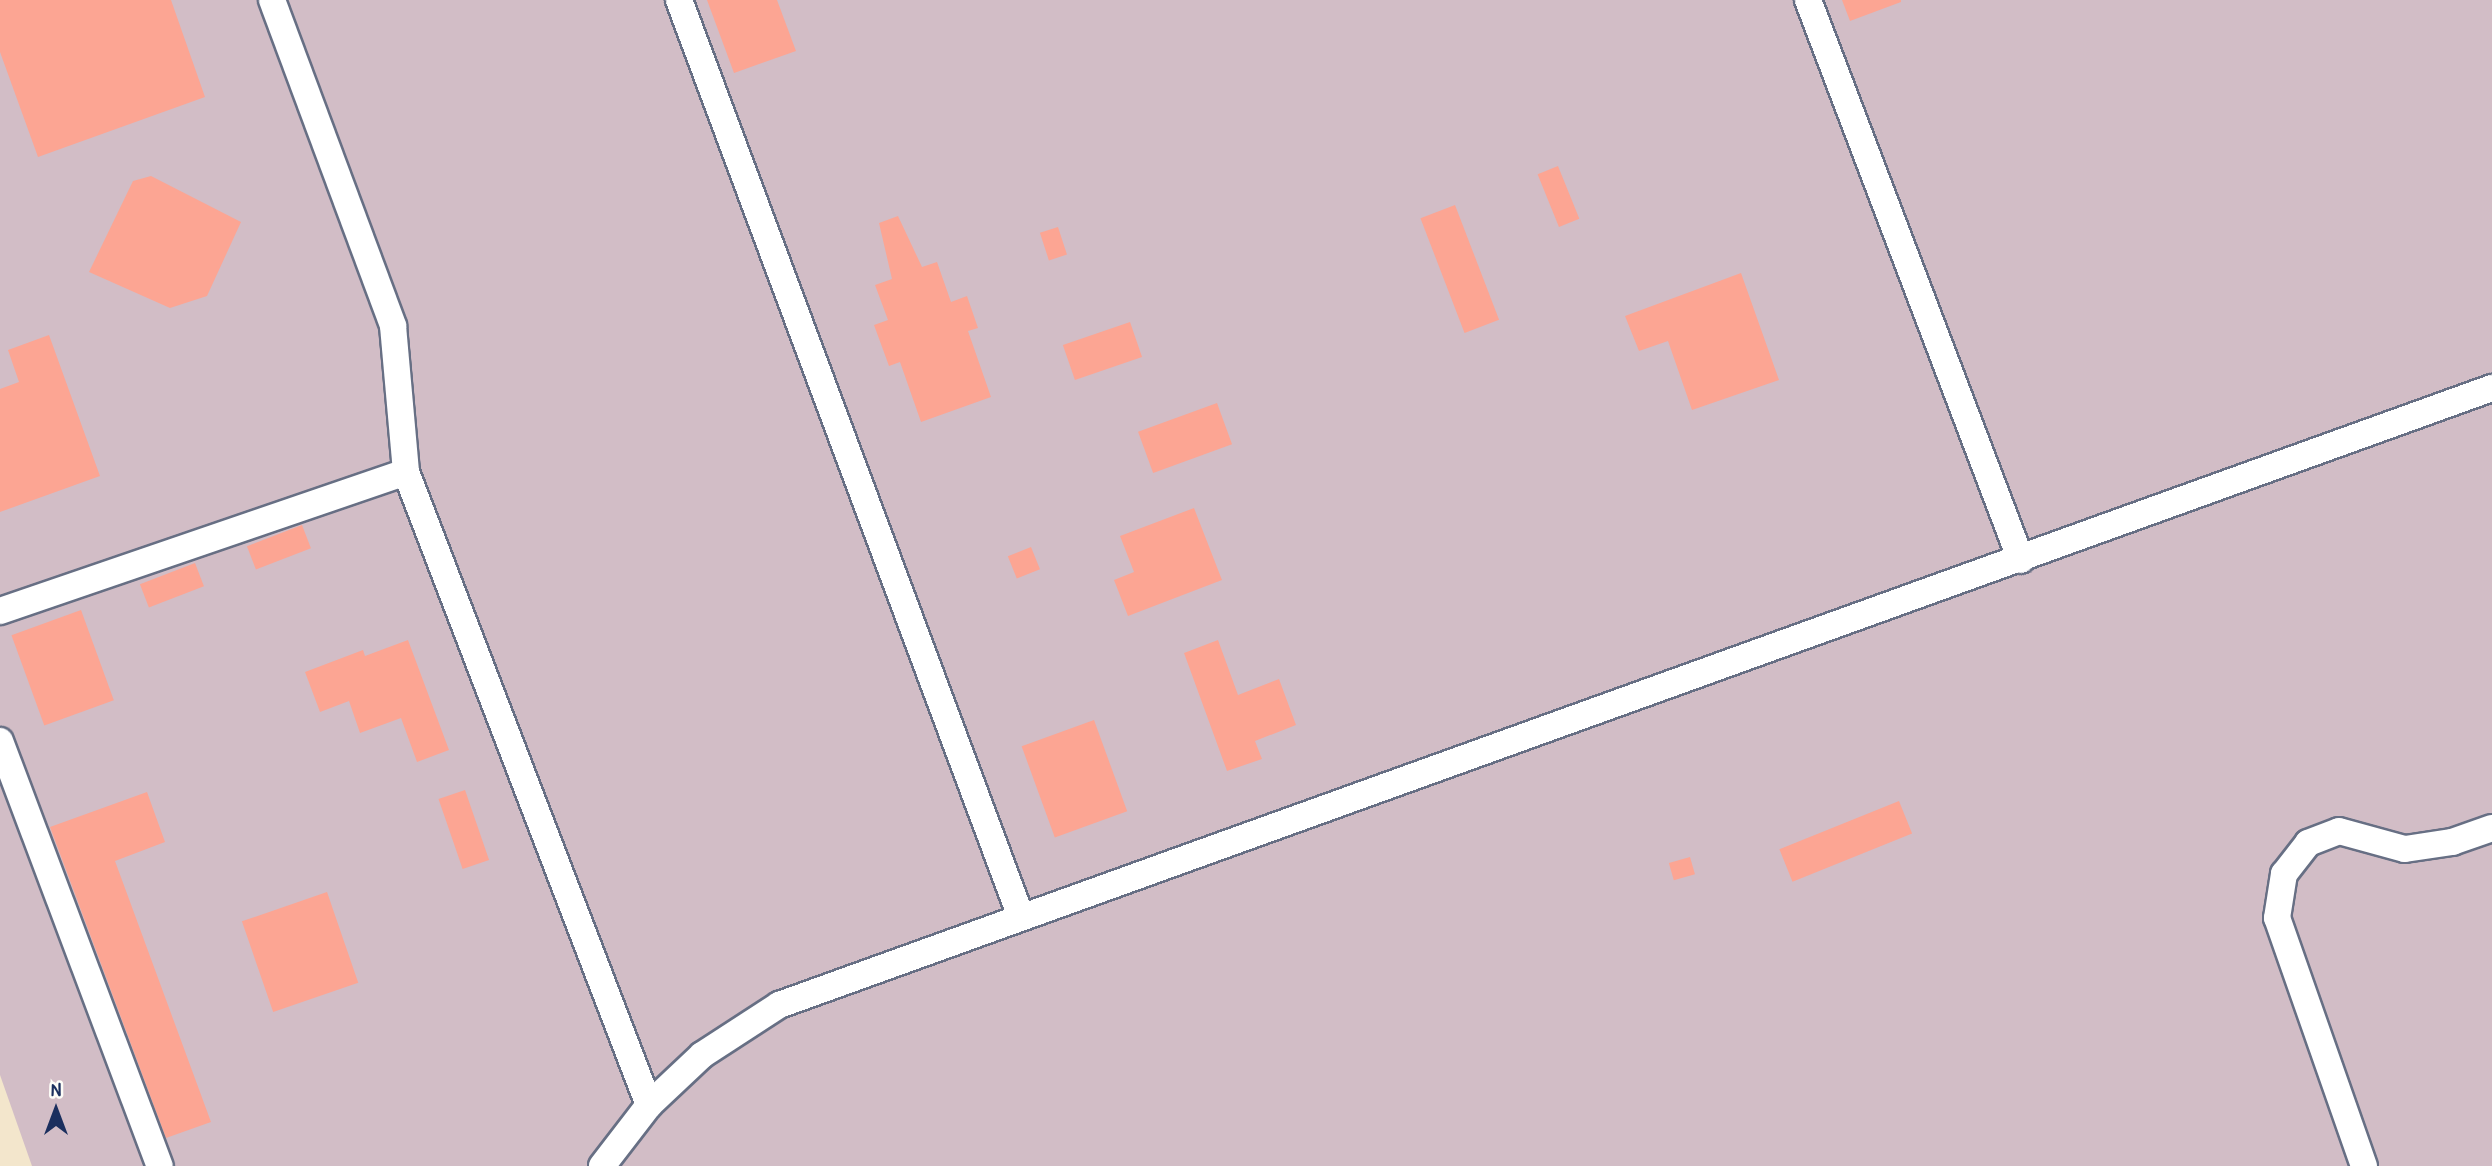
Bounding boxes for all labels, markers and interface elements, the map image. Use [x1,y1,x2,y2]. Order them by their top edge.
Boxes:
north arrow [21,1075,91,1145]
text: N [51,1076,61,1102]

